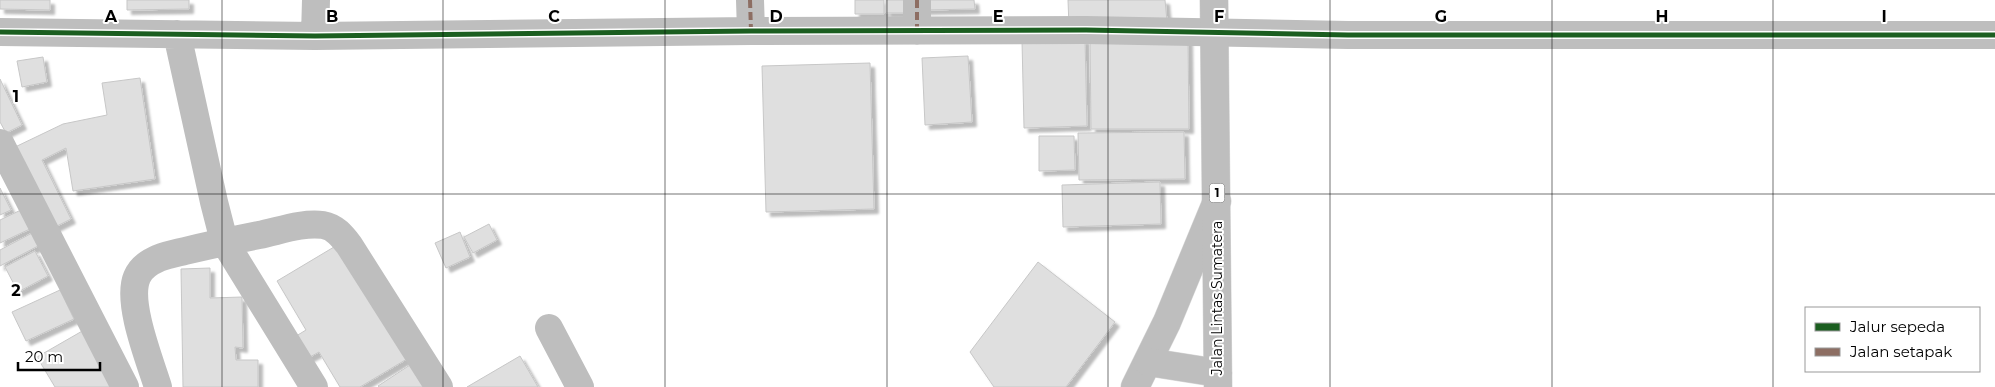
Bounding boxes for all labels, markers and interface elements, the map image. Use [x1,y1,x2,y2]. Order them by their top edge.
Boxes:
text: A [104,7,118,26]
text: B [326,7,338,26]
text: C [548,7,560,26]
text: D [769,7,783,26]
text: E [993,7,1003,26]
text: F [1214,7,1224,26]
text: G [1435,7,1447,26]
text: H [1656,7,1668,26]
text: I [1881,7,1887,26]
text: 1 [13,87,19,106]
road number: 1 [1210,184,1224,202]
street label: Jalan Lintas Sumatera [1208,221,1226,376]
text: 2 [11,281,21,300]
legend [1805,307,1980,372]
text: Jalur sepeda [1849,317,1945,336]
scale bar [18,340,100,372]
text: Jalan setapak [1849,342,1952,361]
text: 20 m [25,347,63,366]

